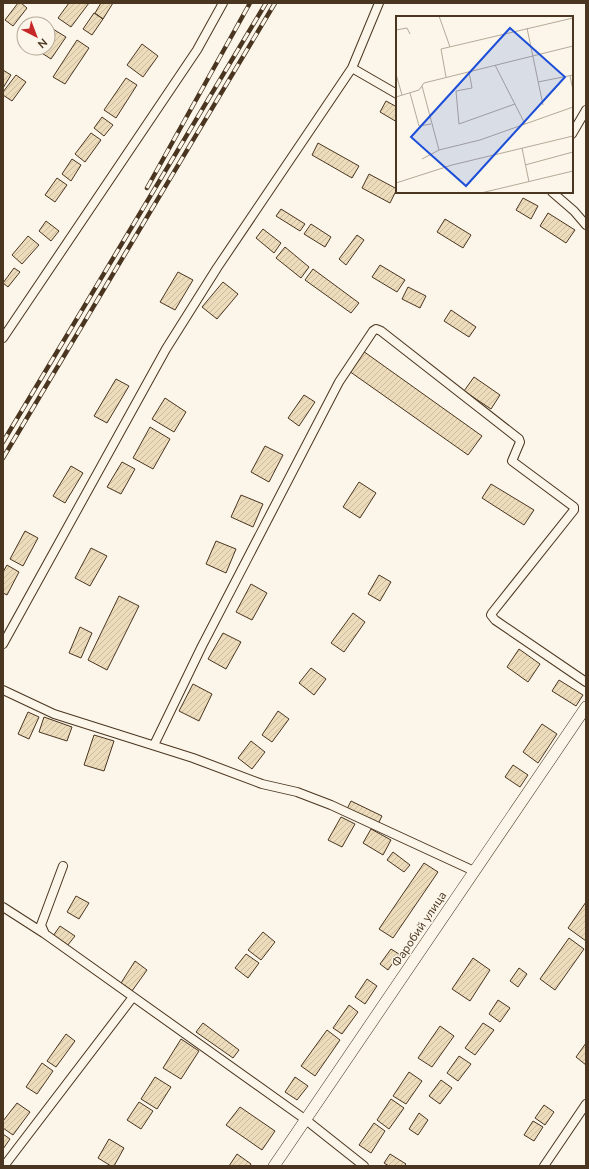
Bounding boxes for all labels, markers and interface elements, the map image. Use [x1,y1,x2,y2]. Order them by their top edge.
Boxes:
north arrow [16,16,56,56]
inset map [396,16,573,193]
text: N [34,35,50,51]
street label: Фаробий улица [388,888,450,970]

